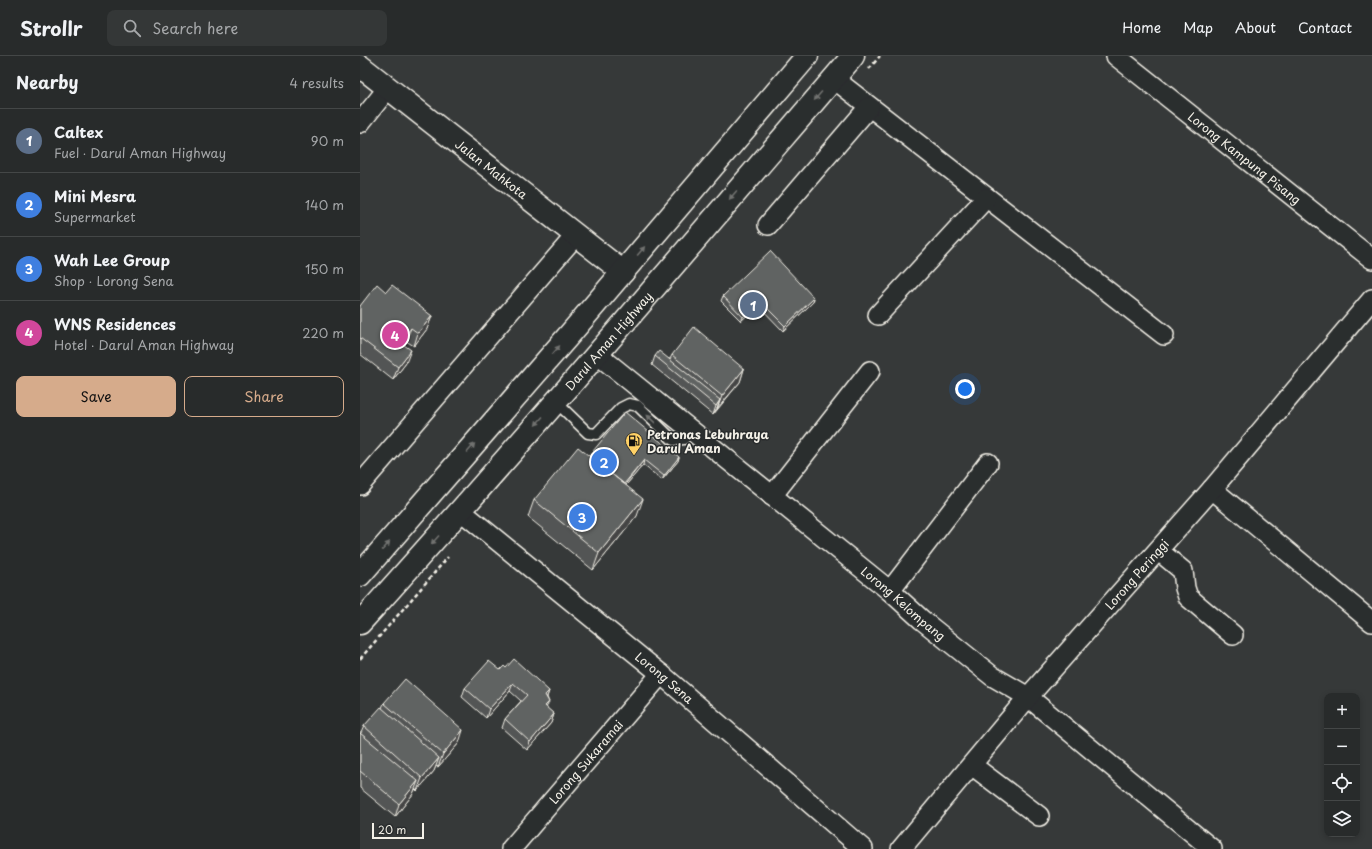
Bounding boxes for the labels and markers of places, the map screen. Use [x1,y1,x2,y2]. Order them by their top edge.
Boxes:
pin: 1 [740,290,766,320]
pin: 4 [382,320,408,350]
place label: Petronas Lebuhraya Darul Aman [647,425,769,457]
fuel station icon: Petronas Lebuhraya Darul Aman [624,431,644,456]
pin: 2 [591,447,617,477]
pin: 3 [569,502,595,532]

